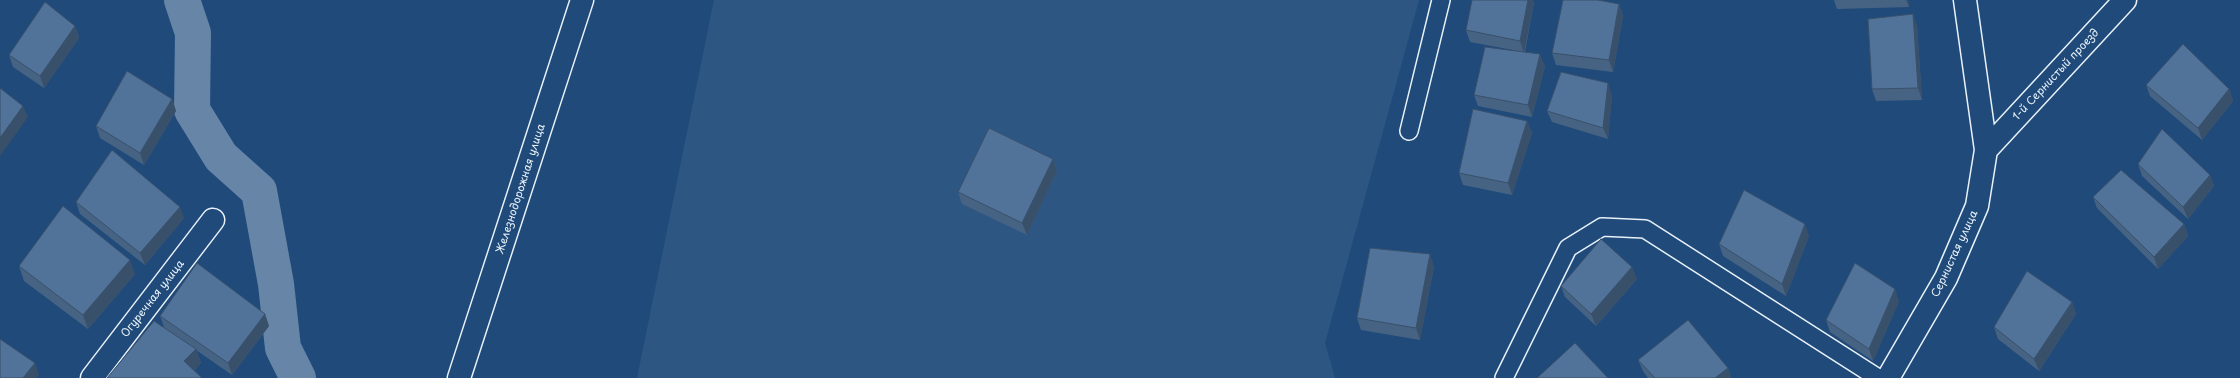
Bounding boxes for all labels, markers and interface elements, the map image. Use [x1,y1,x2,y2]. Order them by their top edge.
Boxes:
street label: 1-й Сернистый проезд [2010,26,2102,124]
street label: Железнодорожная улица [494,122,548,256]
street label: Сернистая улица [1929,209,1981,299]
street label: Огуречная улица [119,258,187,340]

